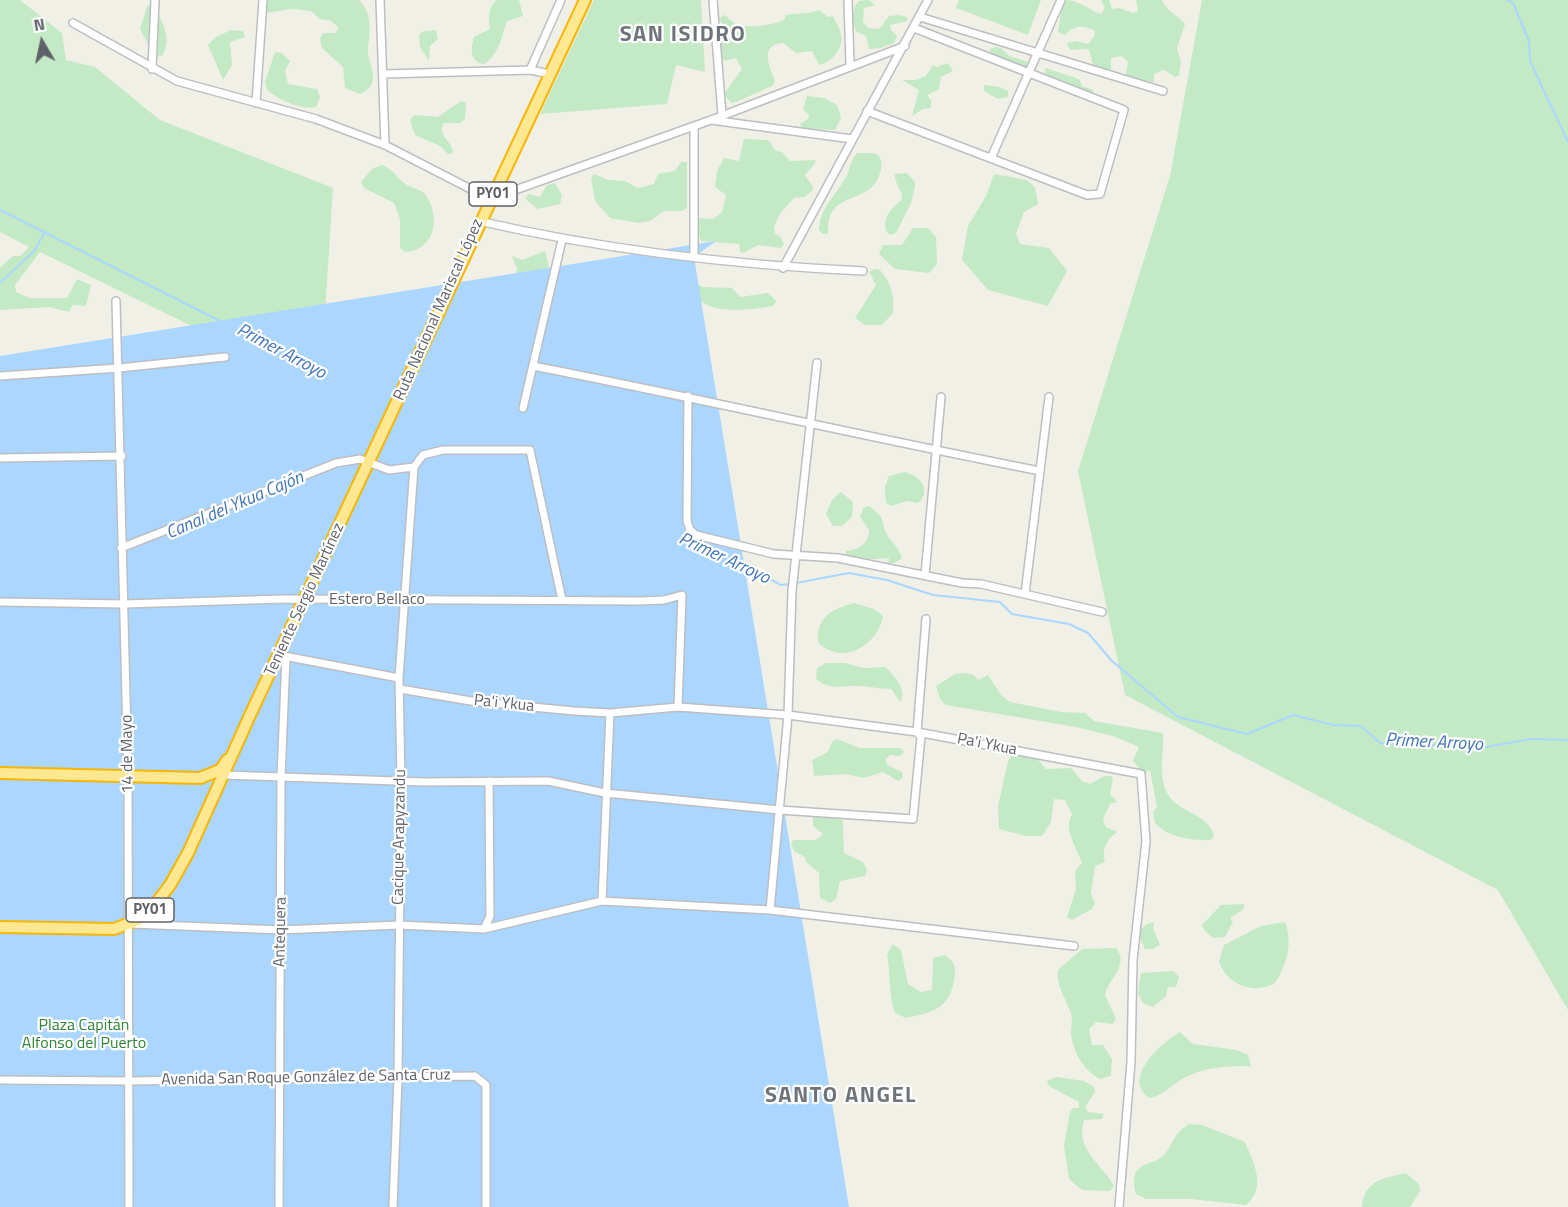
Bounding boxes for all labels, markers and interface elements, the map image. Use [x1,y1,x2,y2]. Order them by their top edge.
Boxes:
north arrow [12,12,72,72]
text: N [32,12,47,37]
district label: SAN ISIDRO [620,23,746,49]
road number: PY01 [469,182,517,206]
street label: Ruta Nacional Mariscal López [390,216,488,404]
water label: Primer Arroyo [233,320,329,384]
water label: Canal del Ykua Cajón [163,467,307,545]
street label: Teniente Sergio Martínez [261,520,349,680]
water label: Primer Arroyo [675,529,773,589]
street label: Estero Bellaco [329,590,425,610]
street label: Pa'i Ykua [473,691,535,717]
street label: 14 de Mayo [118,714,138,794]
street label: Pa'i Ykua [955,730,1019,760]
water label: Primer Arroyo [1385,730,1483,756]
street label: Cacique Arapyzandu [389,769,411,905]
street label: Antequera [271,897,291,967]
road number: PY01 [126,898,174,922]
park label: Plaza Capitán Alfonso del Puerto [22,1016,146,1054]
street label: Avenida San Roque González de Santa Cruz [161,1066,451,1090]
district label: SANTO ANGEL [765,1084,917,1110]

